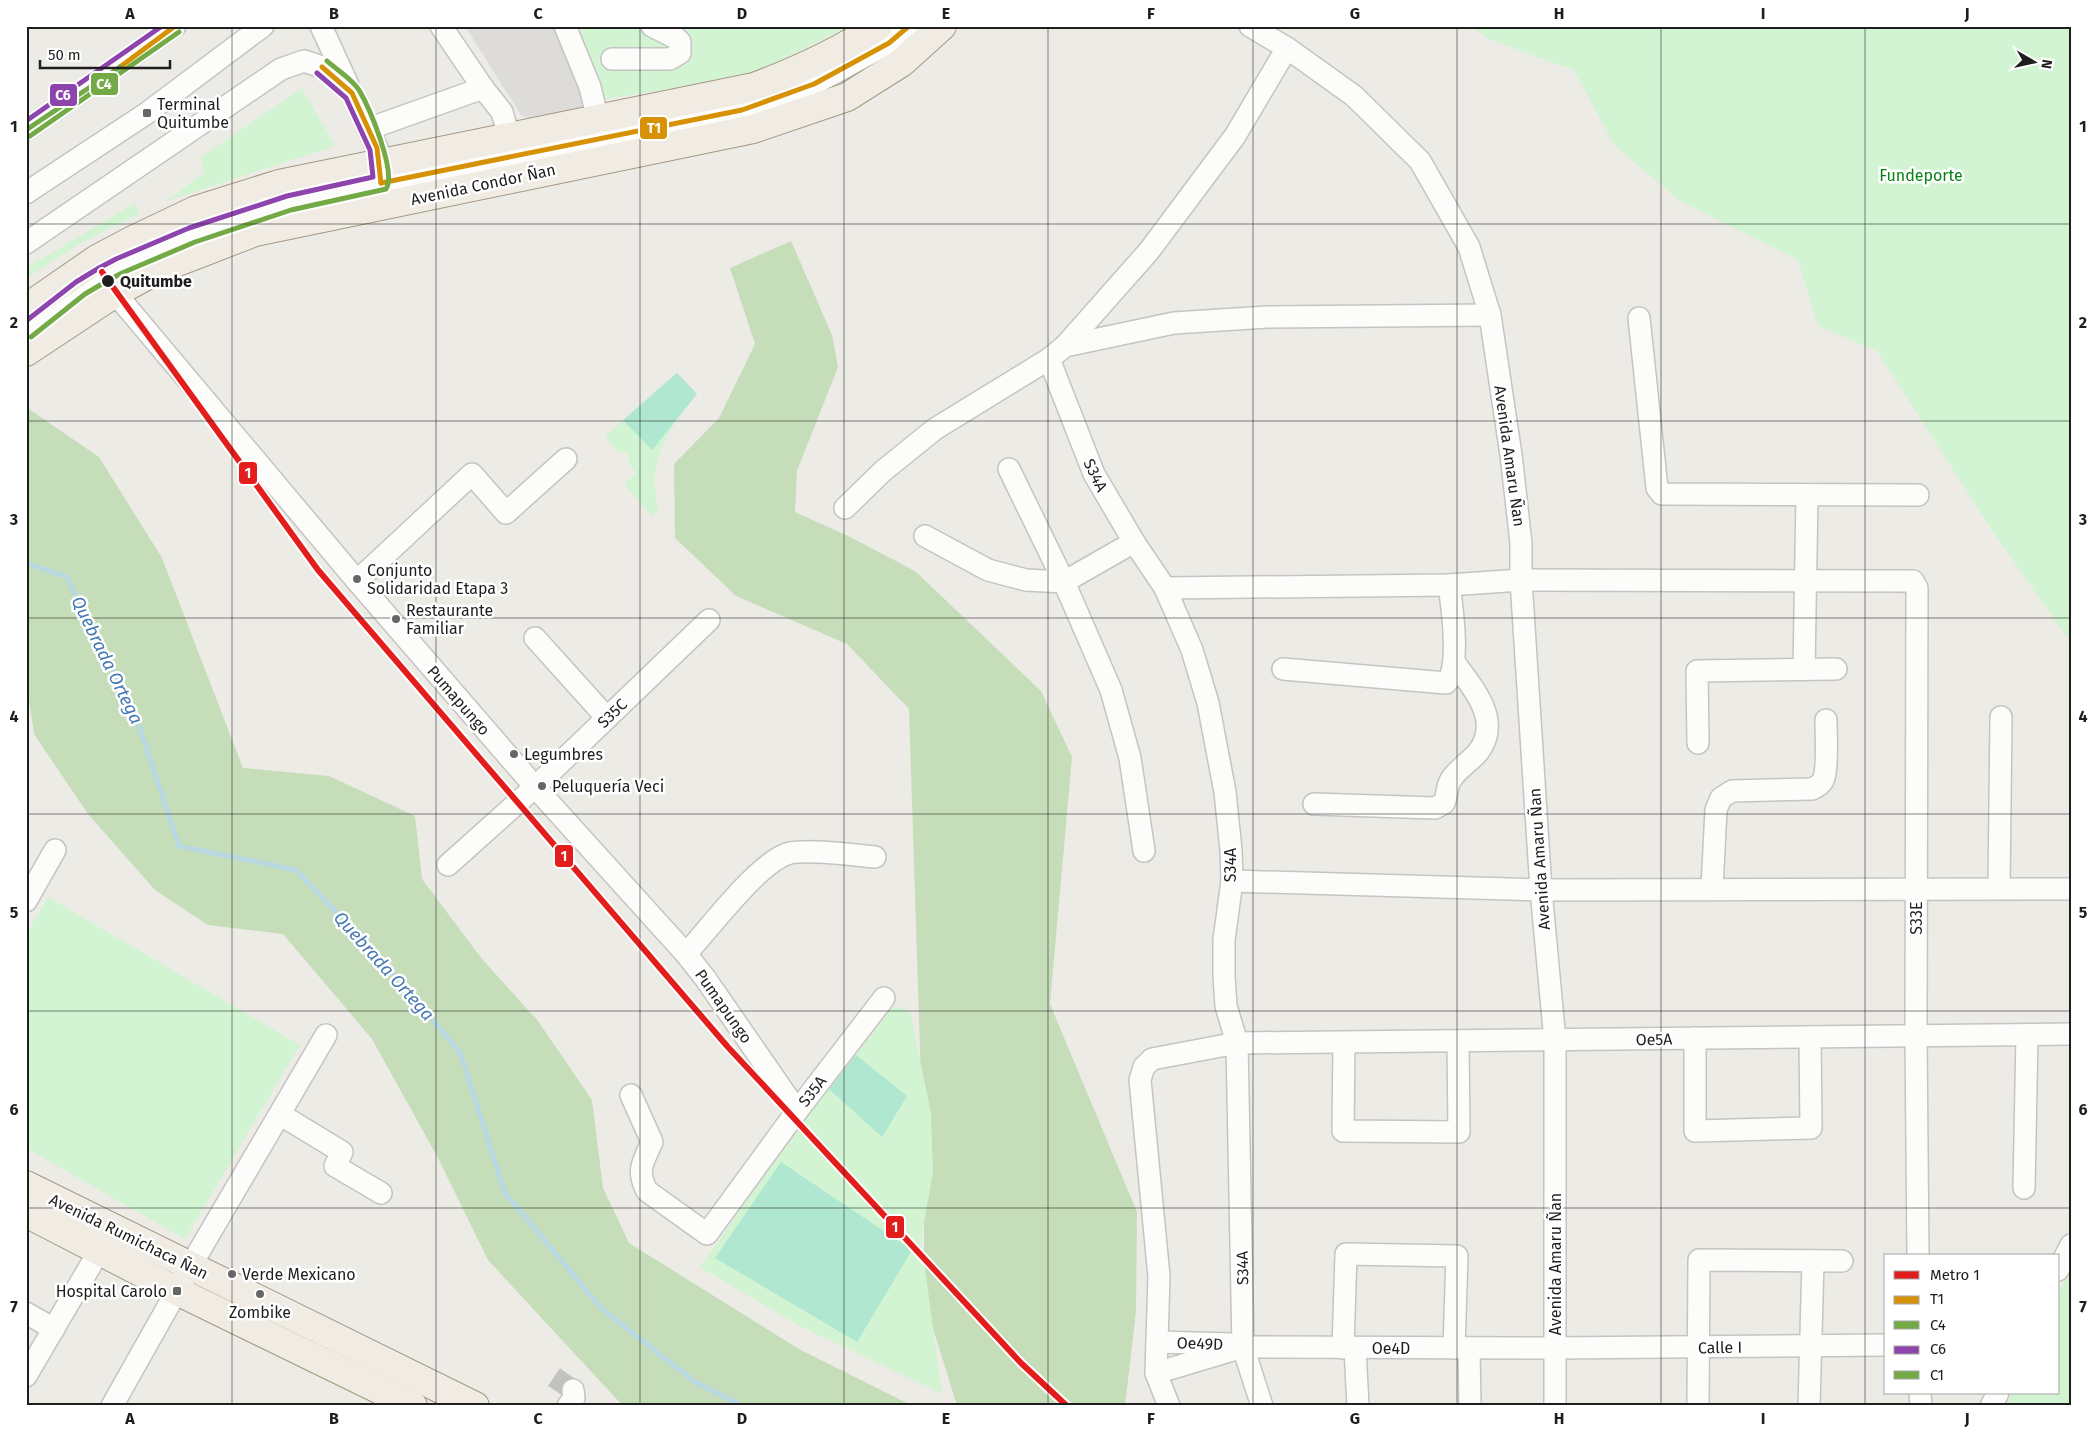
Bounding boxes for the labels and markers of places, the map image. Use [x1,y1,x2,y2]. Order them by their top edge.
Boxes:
place label: Terminal Quitumbe [157,95,229,132]
marker: Terminal Quitumbe [141,107,153,119]
place label: Quitumbe [120,272,192,291]
marker: Quitumbe [100,273,116,289]
place label: Conjunto Solidaridad Etapa 3 [367,561,508,598]
marker: Conjunto Solidaridad Etapa 3 [351,573,363,585]
place label: Restaurante Familiar [406,601,493,638]
marker: Restaurante Familiar [390,613,402,625]
place label: Legumbres [524,745,603,764]
marker: Legumbres [508,748,520,760]
place label: Peluquería Veci [552,777,664,796]
marker: Peluquería Veci [536,780,548,792]
place label: Verde Mexicano [242,1265,356,1284]
marker: Verde Mexicano [226,1268,238,1280]
place label: Hospital Carolo [56,1282,167,1301]
marker: Hospital Carolo [171,1285,183,1297]
marker: Zombike [254,1288,266,1300]
place label: Zombike [229,1303,291,1322]

